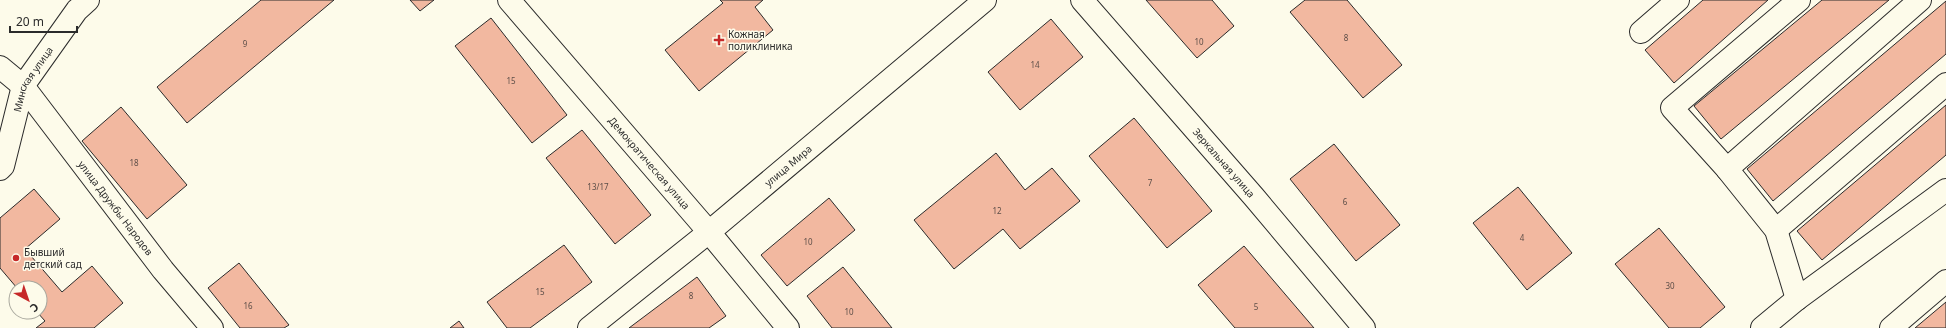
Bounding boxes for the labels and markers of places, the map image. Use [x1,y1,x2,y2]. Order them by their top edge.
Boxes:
place label: Кожная поликлиника [728,27,793,53]
marker: Кожная поликлиника [713,34,725,46]
place label: Бывший детский сад [24,245,82,271]
marker: Бывший детский сад [11,253,21,263]

